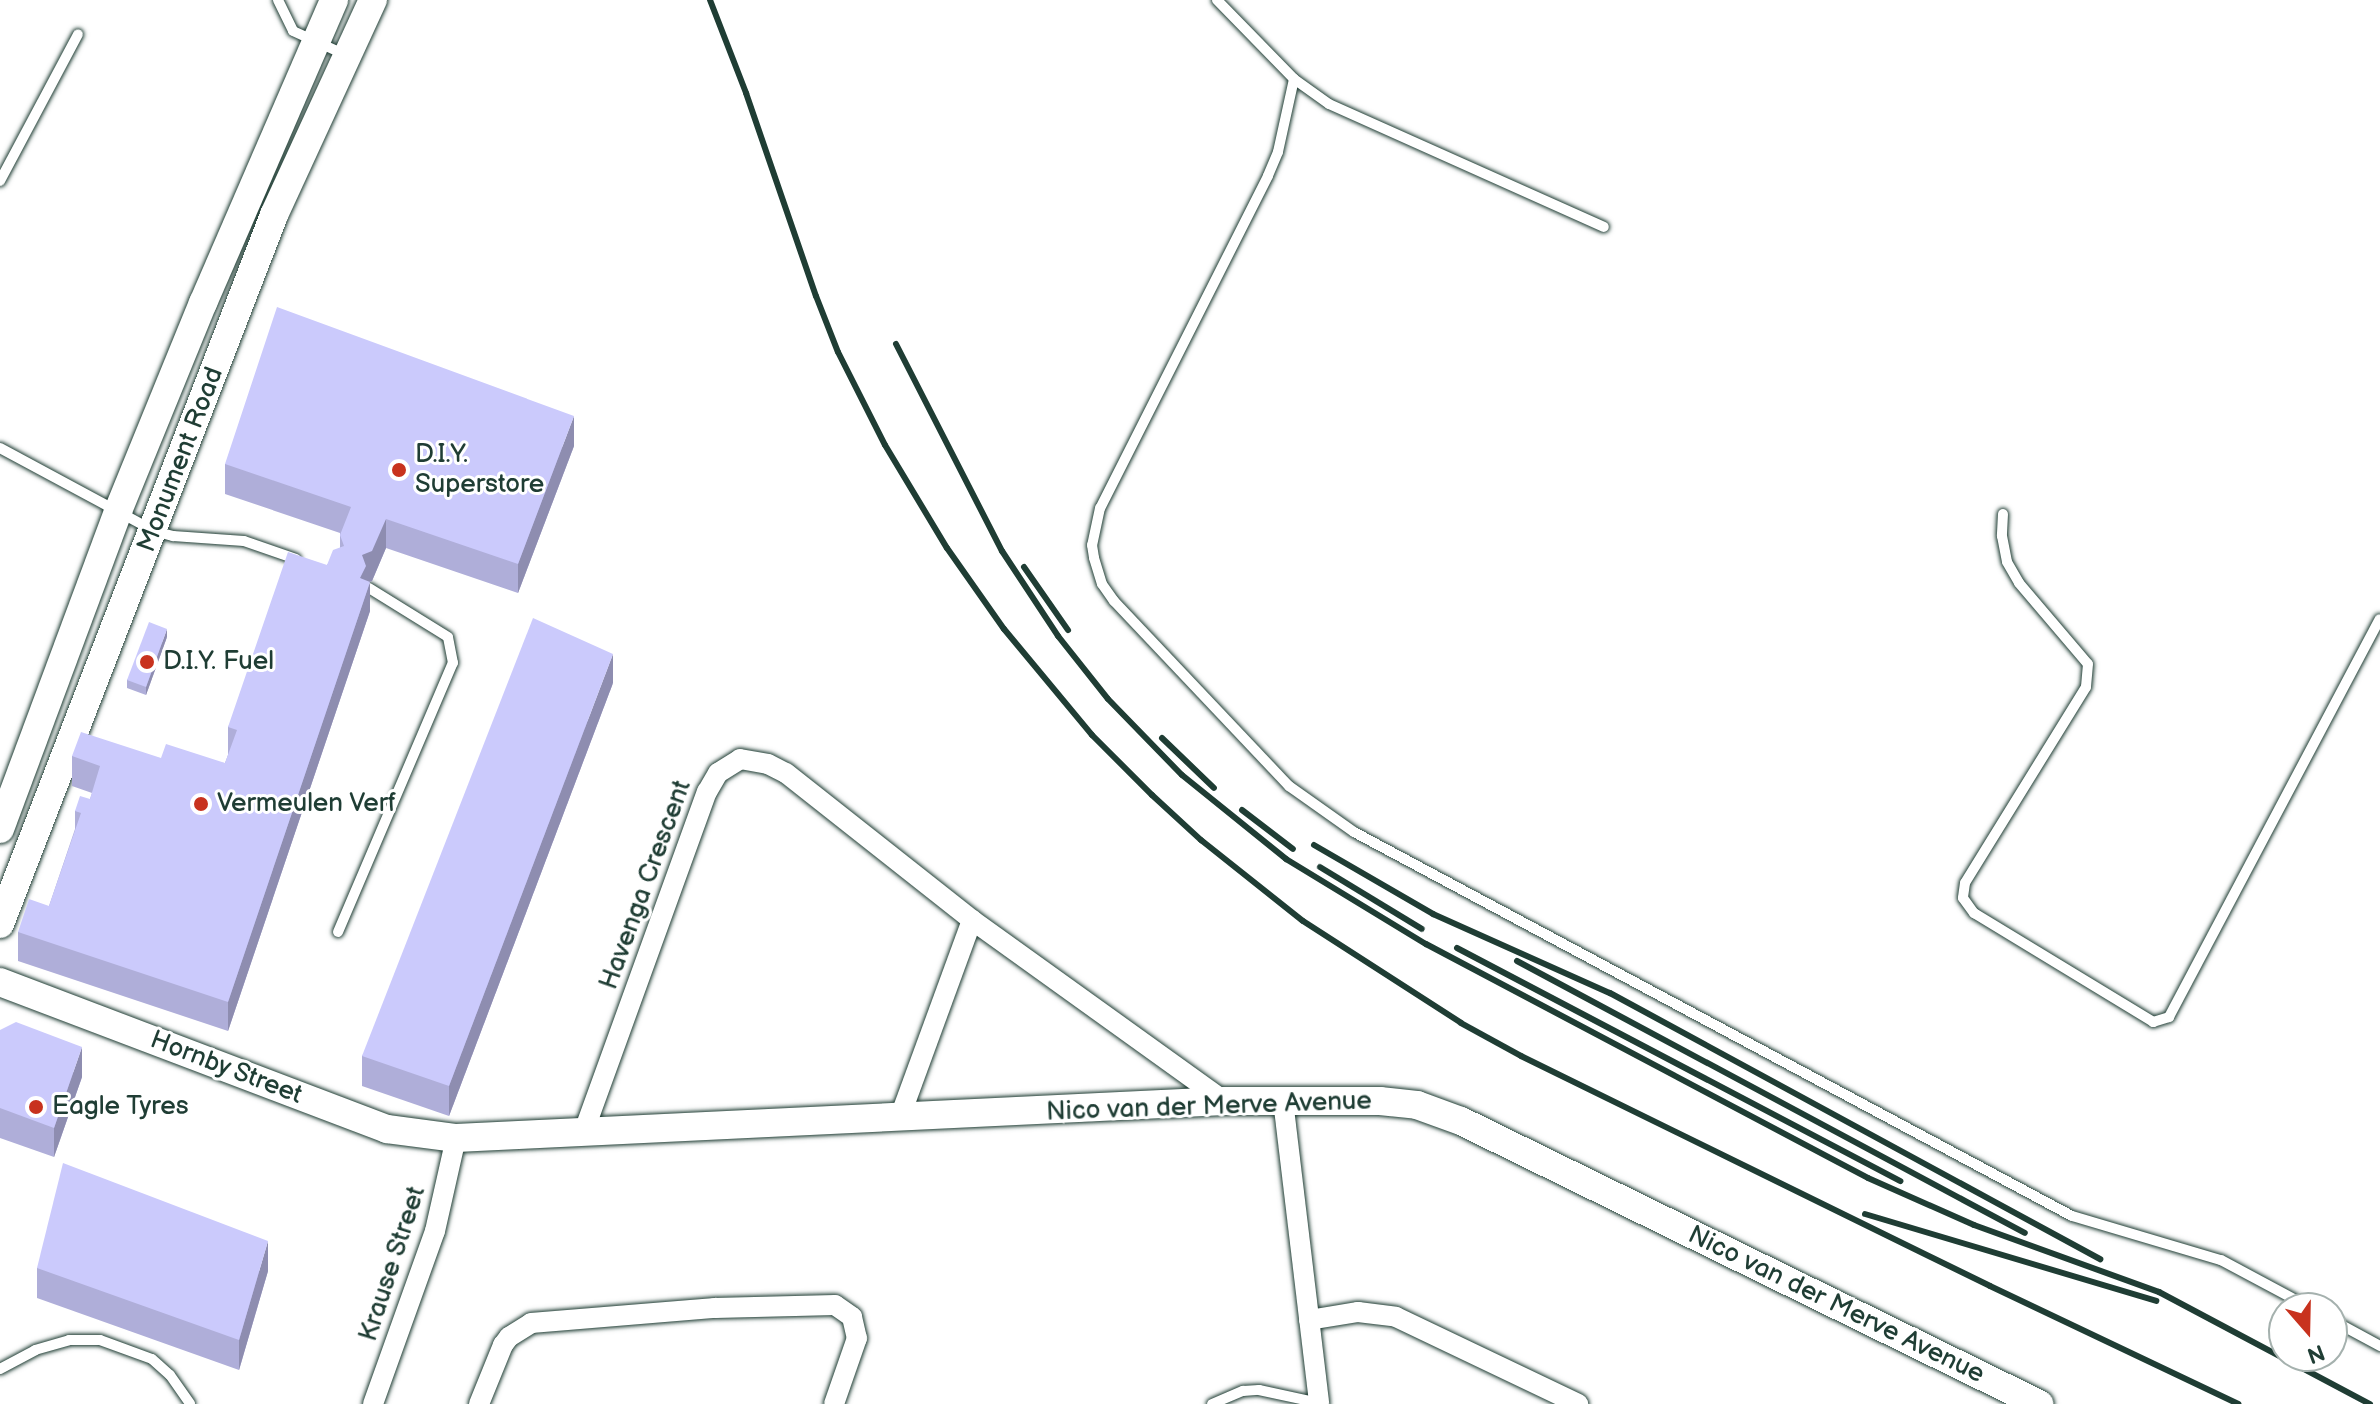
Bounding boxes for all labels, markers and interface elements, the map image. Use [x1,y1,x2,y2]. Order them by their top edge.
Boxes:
street label: Monument Road [131,363,231,557]
place label: D.I.Y. Superstore [415,439,544,500]
marker: D.I.Y. Superstore [390,461,408,479]
place label: D.I.Y. Fuel [163,646,274,678]
marker: D.I.Y. Fuel [138,653,156,671]
street label: Havenga Crescent [594,776,698,994]
place label: Vermeulen Verf [217,788,397,820]
marker: Vermeulen Verf [192,795,210,813]
street label: Hornby Street [145,1024,307,1112]
street label: Nico van der Merve Avenue [1046,1086,1372,1128]
place label: Eagle Tyres [52,1091,189,1123]
marker: Eagle Tyres [27,1098,45,1116]
street label: Krause Street [353,1182,433,1346]
street label: Nico van der Merve Avenue [1683,1220,1989,1390]
north arrow [2268,1292,2348,1372]
text: N [2303,1338,2328,1369]

